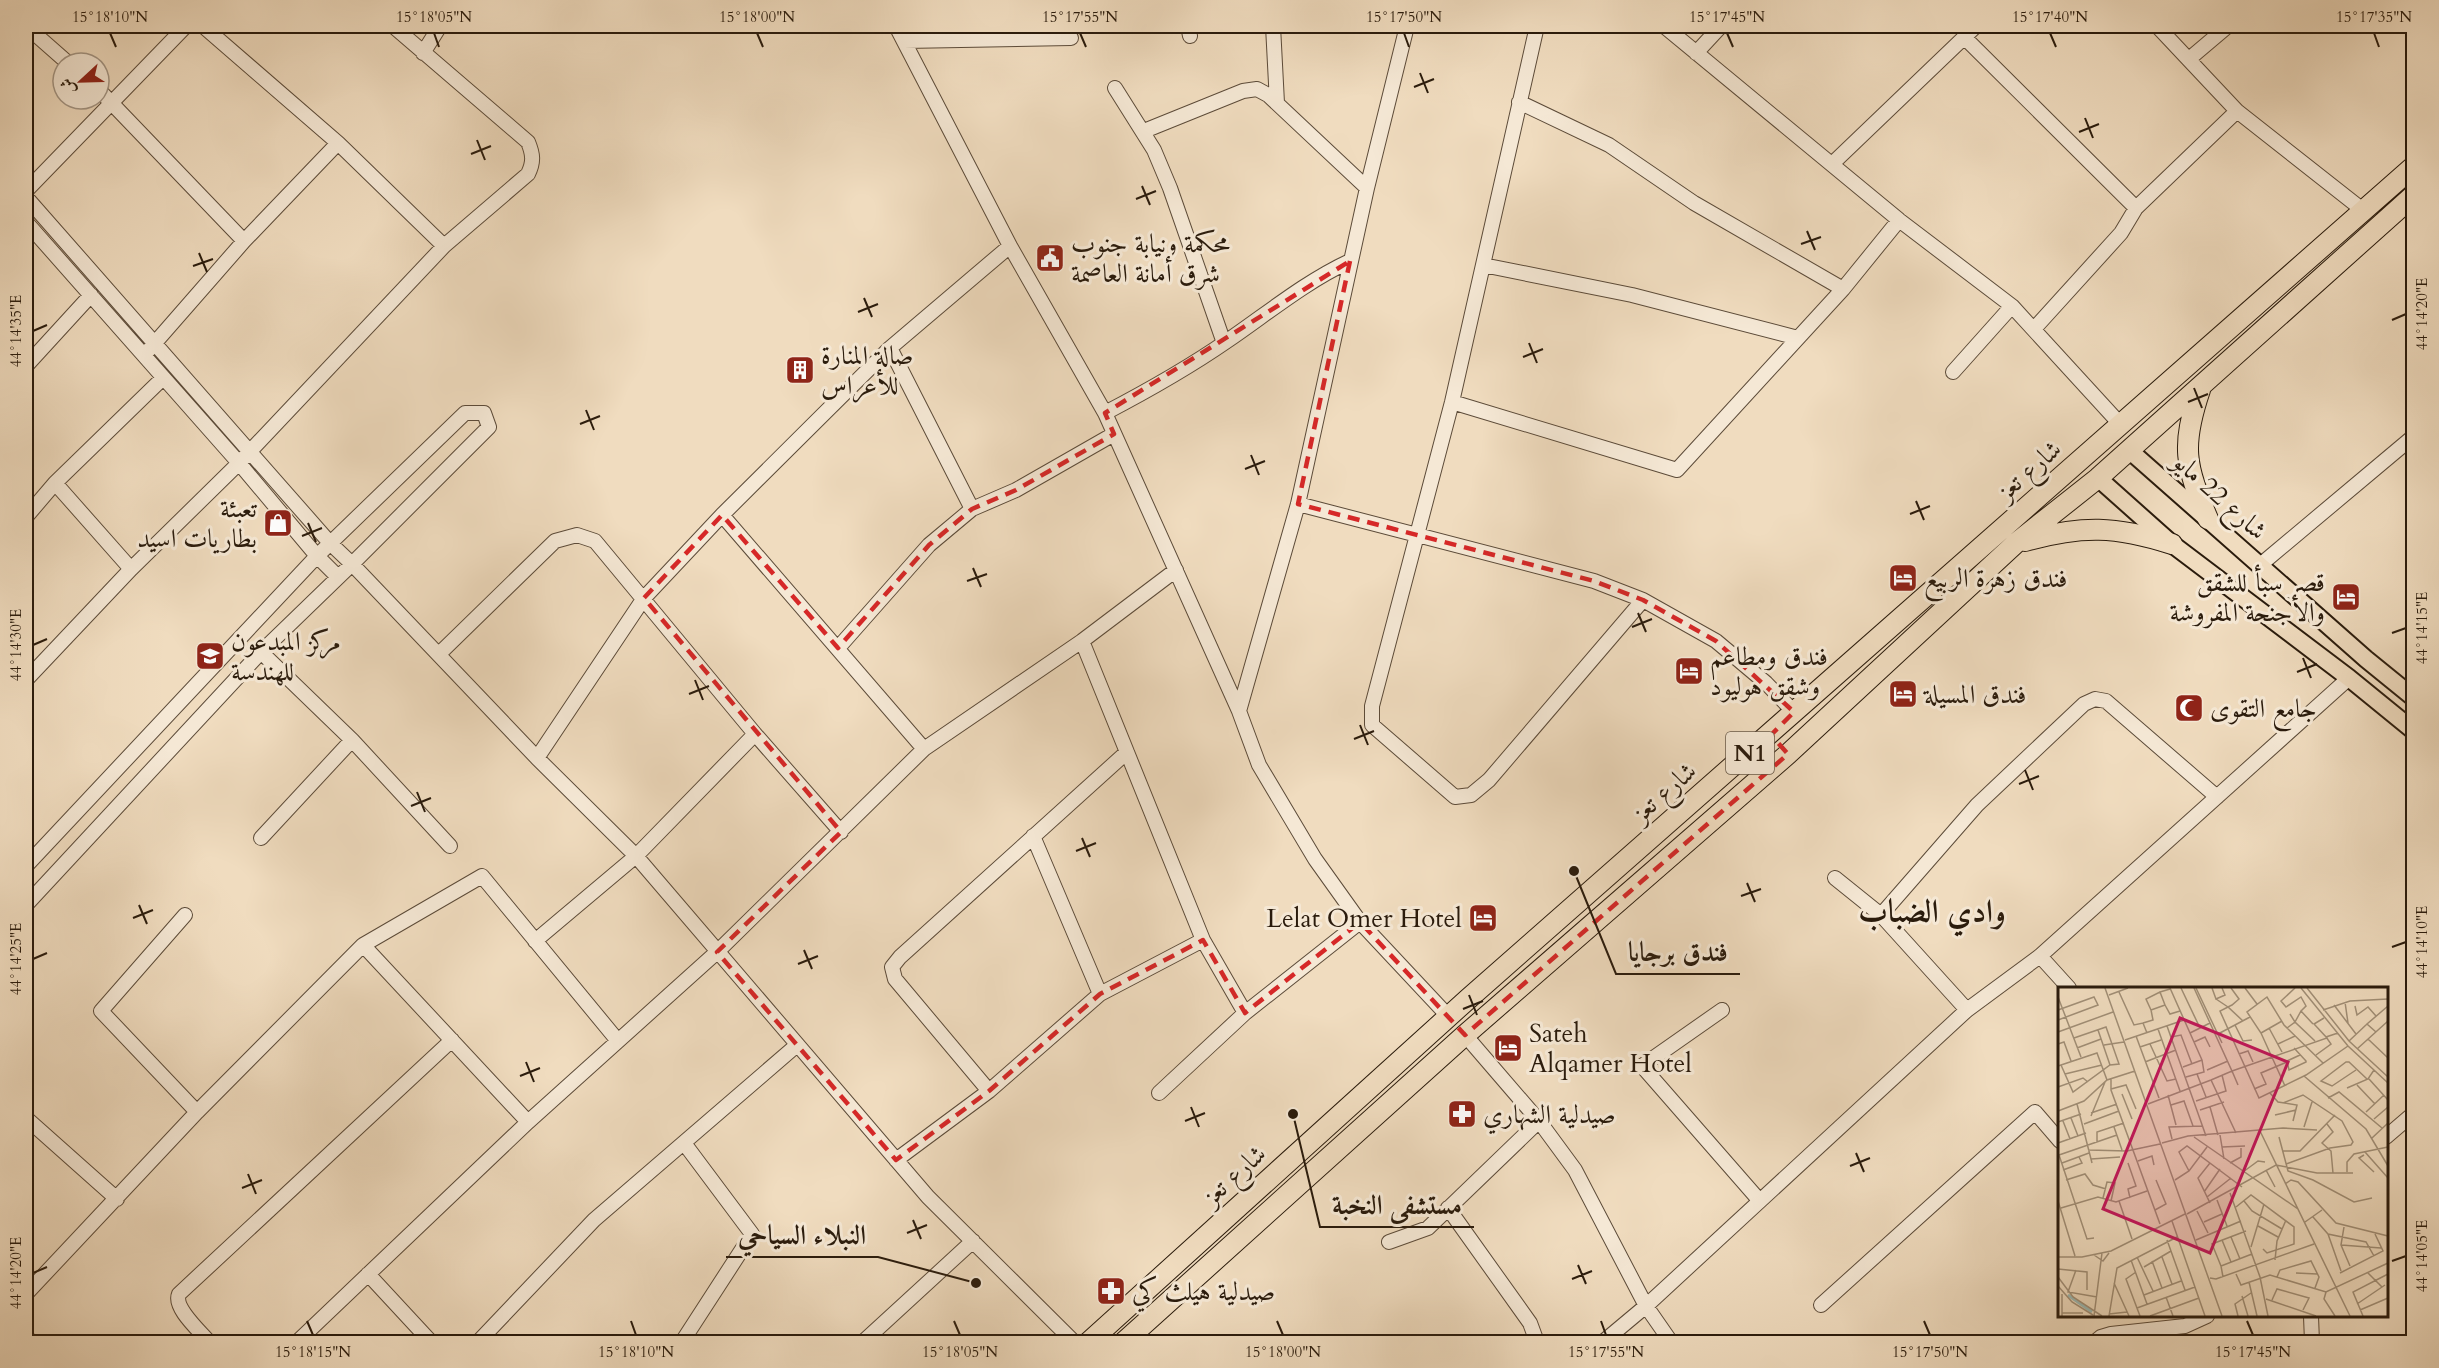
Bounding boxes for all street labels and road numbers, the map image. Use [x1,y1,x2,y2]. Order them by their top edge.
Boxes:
street label: شارع تعز [1987,432,2072,513]
street label: شارع 22 مايو [2160,442,2275,551]
road number: N1 [1726,732,1774,774]
street label: شارع تعز [1622,754,1707,835]
street label: شارع تعز [1192,1137,1276,1218]

